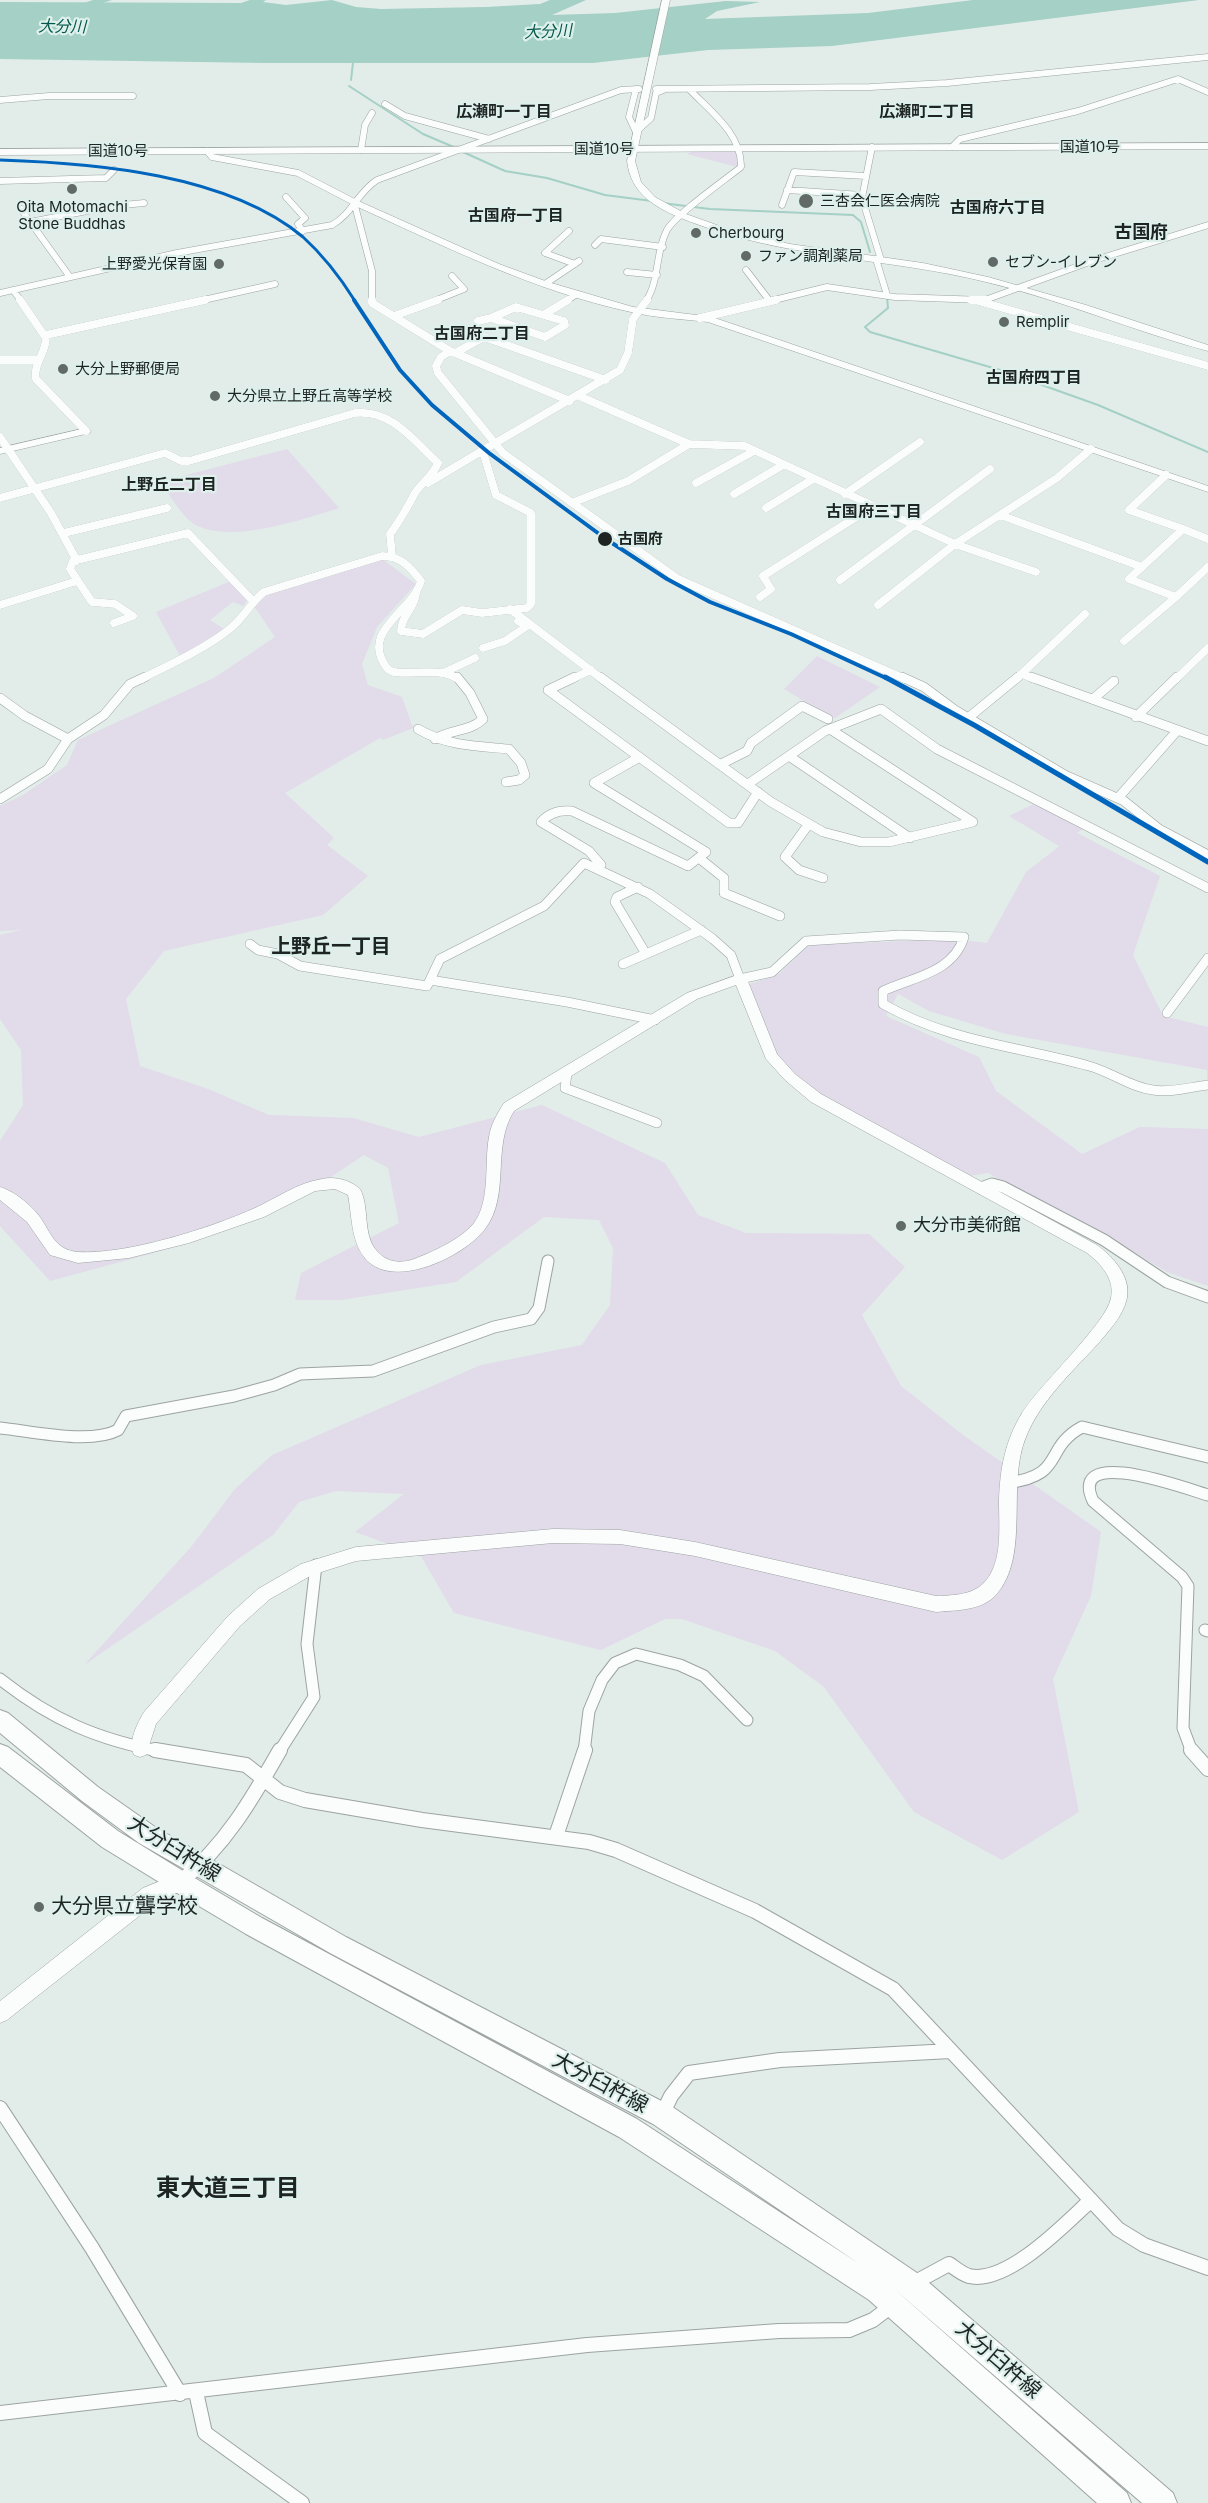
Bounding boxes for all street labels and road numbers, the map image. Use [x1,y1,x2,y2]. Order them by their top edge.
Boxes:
street label: 国道10号 [1060,138,1120,156]
street label: 国道10号 [574,140,634,158]
street label: 国道10号 [88,142,148,160]
street label: 大分臼杵線 [123,1810,225,1888]
street label: 大分臼杵線 [548,2047,652,2119]
street label: 大分臼杵線 [950,2316,1046,2404]

